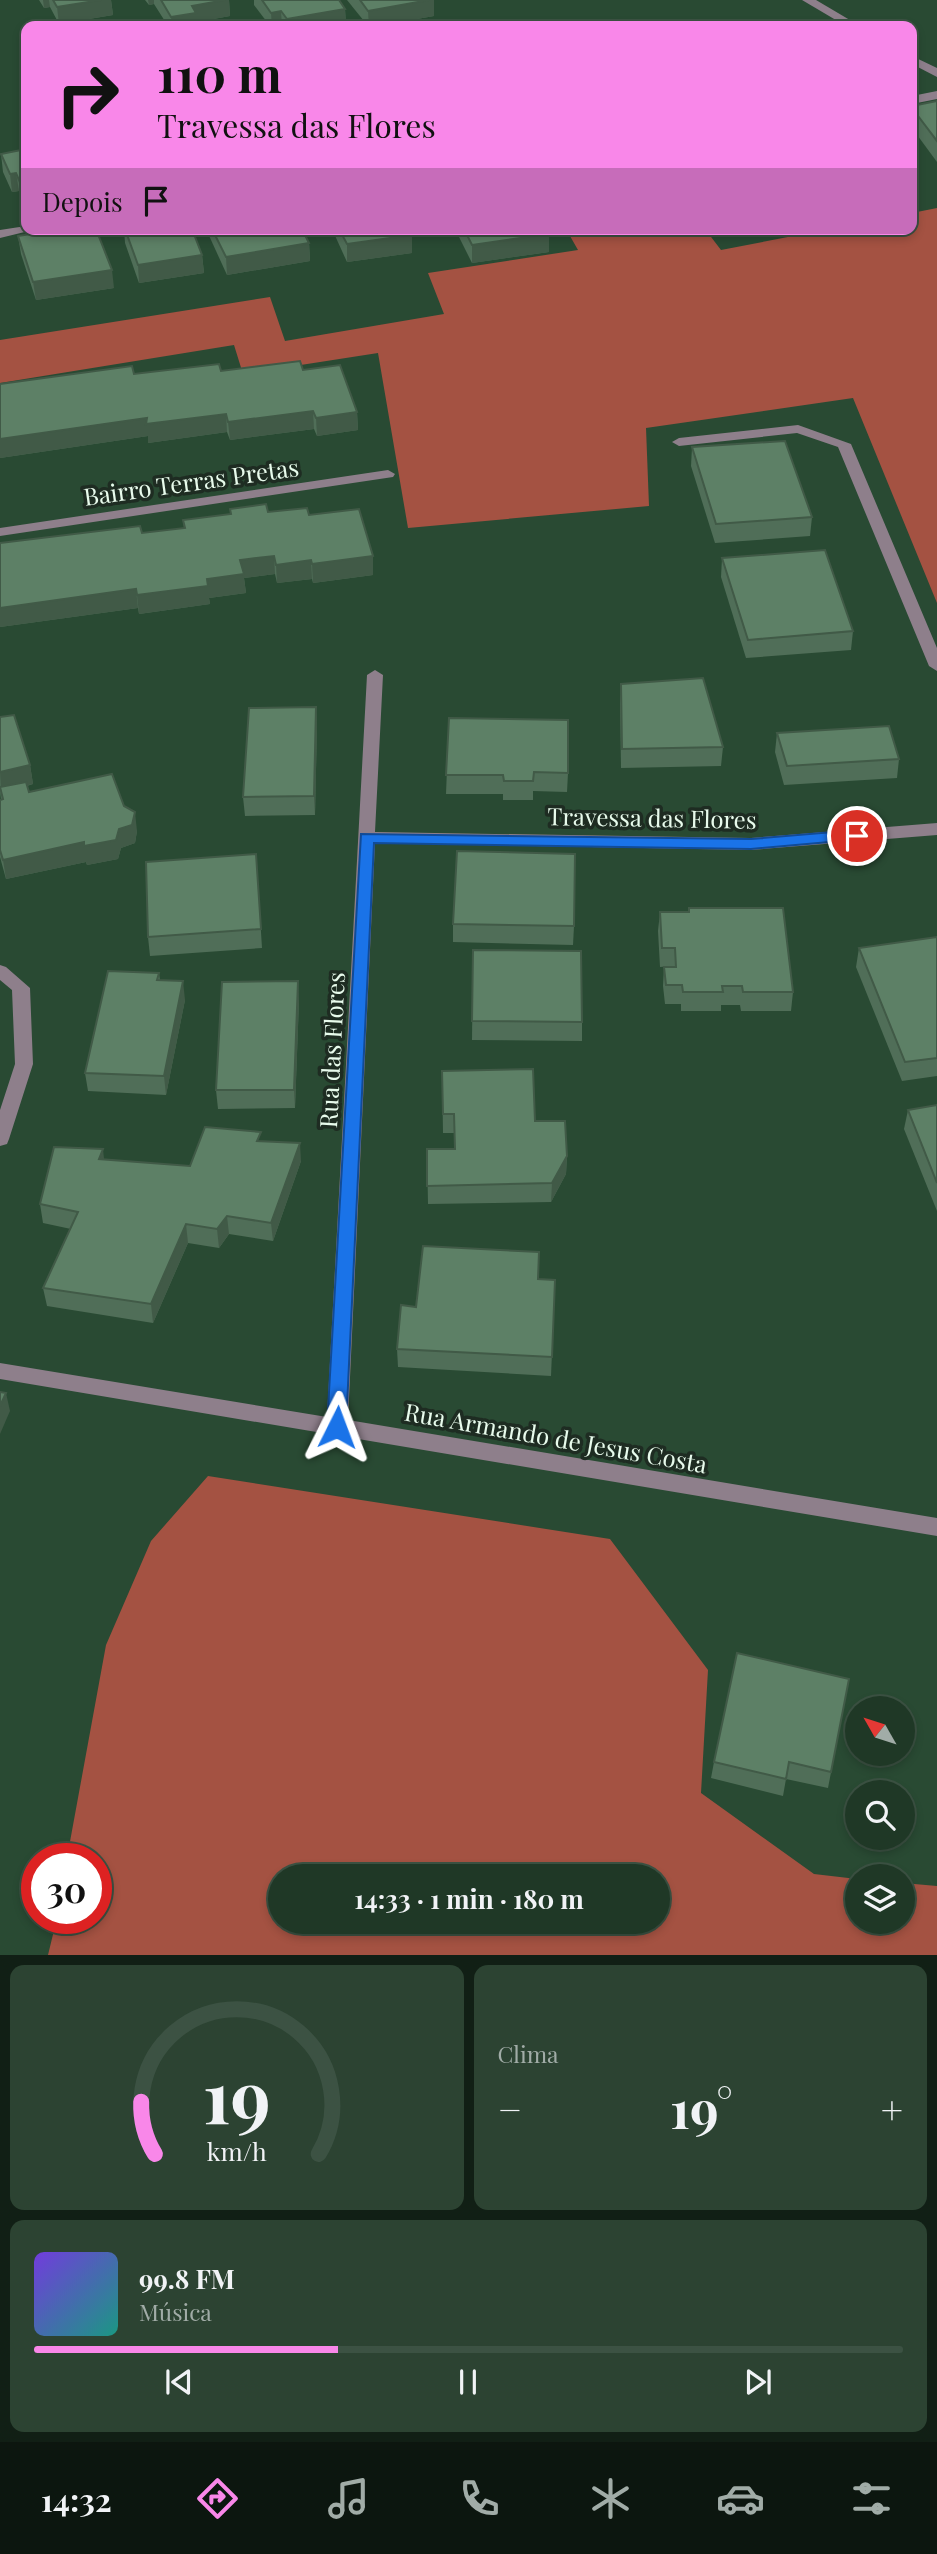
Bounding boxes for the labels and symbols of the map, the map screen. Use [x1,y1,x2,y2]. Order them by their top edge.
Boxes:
street label: Bairro Terras Pretas [81,450,301,512]
street label: Travessa das Flores [547,799,757,835]
pin [827,806,887,866]
street label: Rua das Flores [311,971,351,1129]
position arrow [300,1390,374,1464]
street label: Rua Armando de Jesus Costa [402,1395,710,1479]
north arrow [845,1696,915,1766]
speed limit sign: 30 [21,1843,112,1934]

